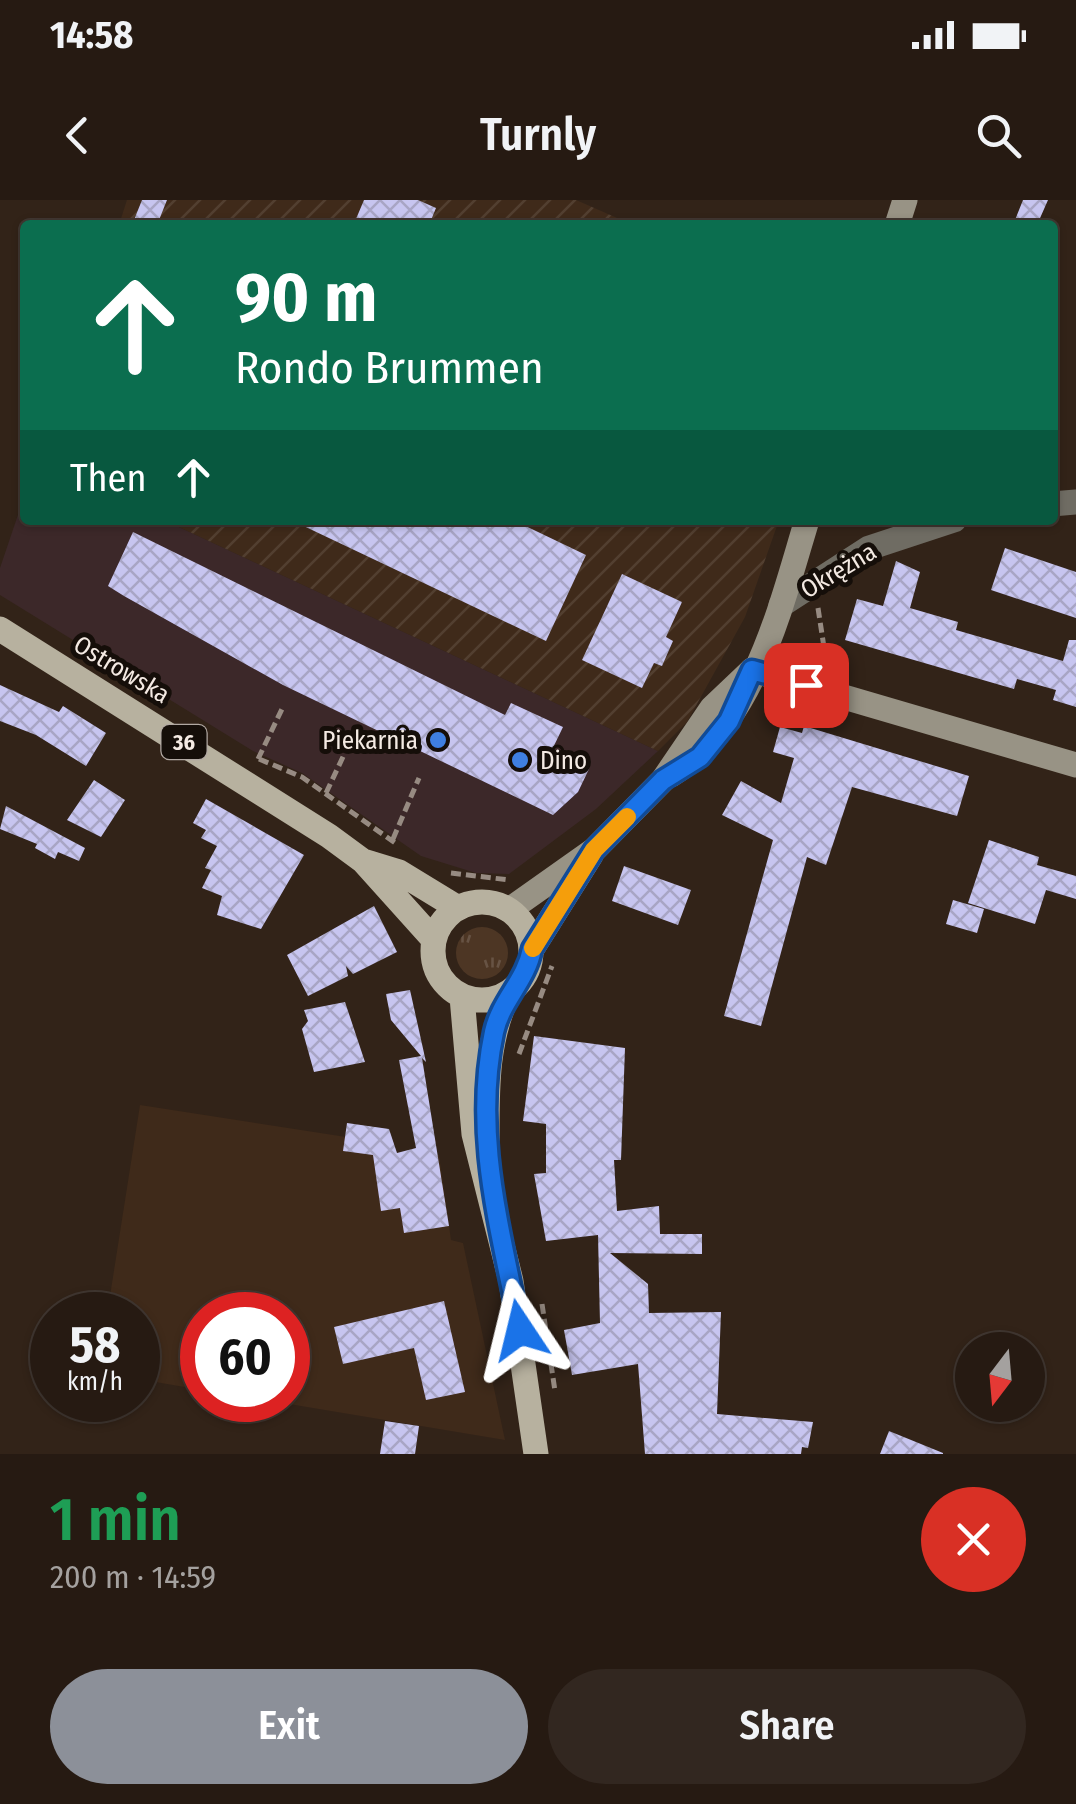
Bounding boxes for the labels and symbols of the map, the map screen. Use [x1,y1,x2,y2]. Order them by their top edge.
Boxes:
street label: Okrężna [795,537,882,605]
street label: Ostrowska [68,630,175,710]
pin [764,643,849,728]
road number: 36 [162,725,206,759]
place label: Piekarnia [322,726,418,756]
marker: Piekarnia [427,729,449,751]
place label: Dino [540,746,587,776]
marker: Dino [509,749,531,771]
position arrow [468,1278,572,1382]
speed limit sign: 60 [180,1292,310,1422]
north arrow [955,1332,1045,1422]

